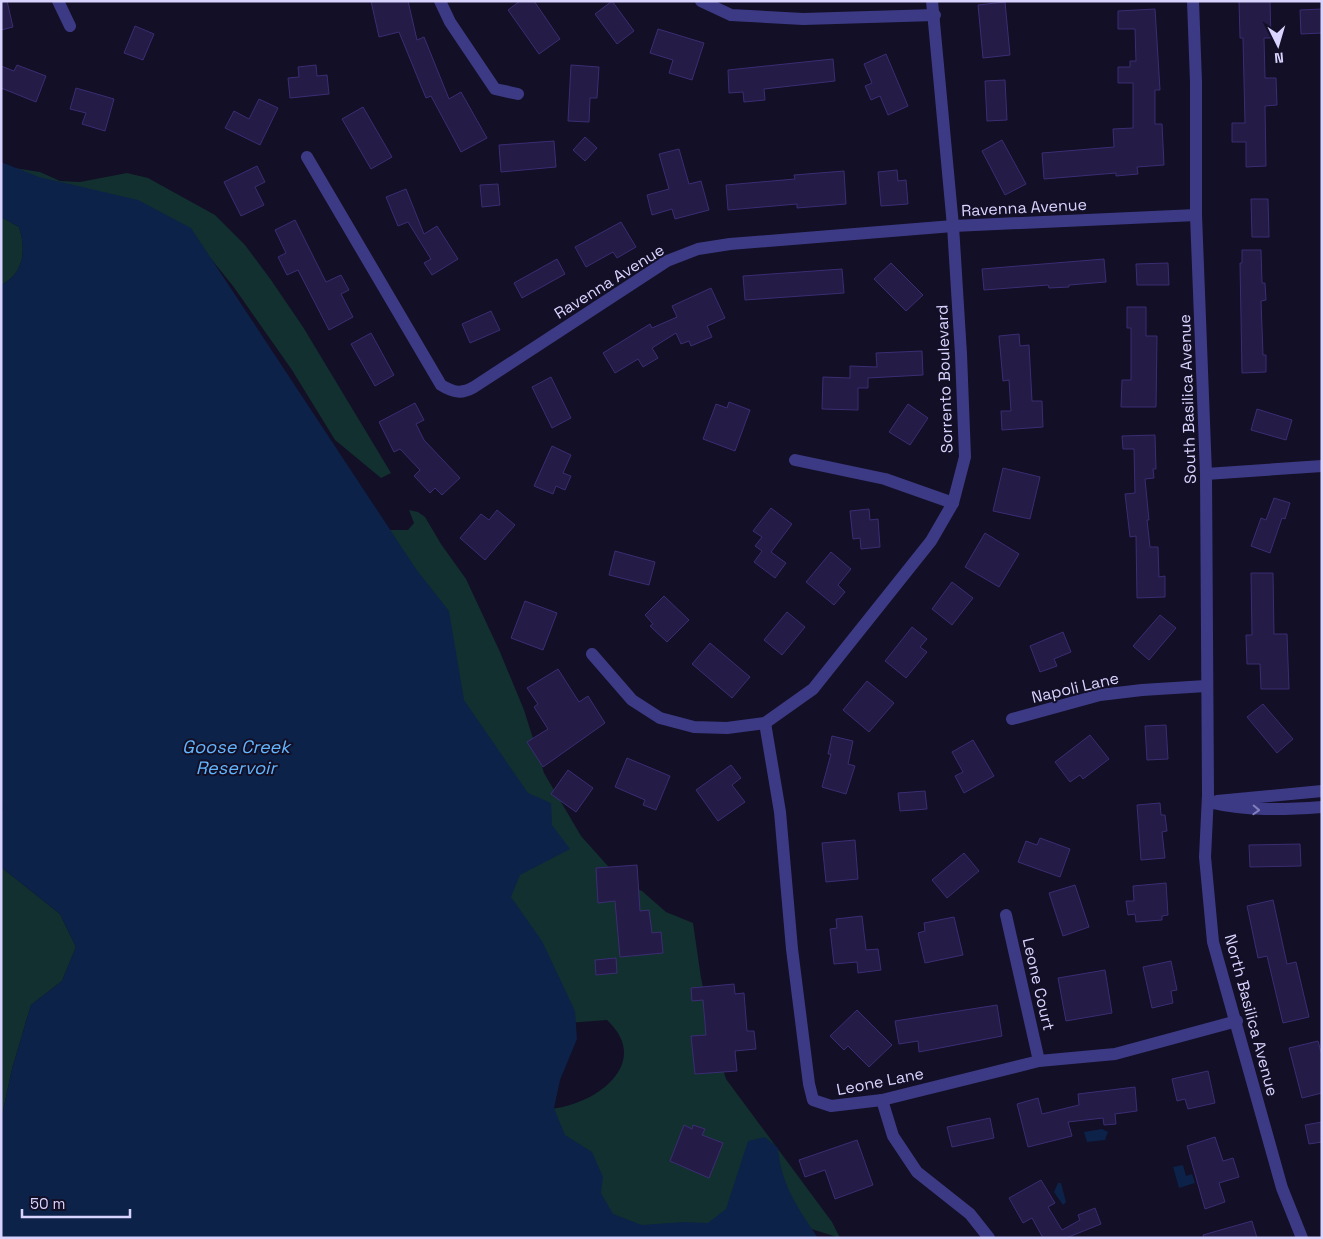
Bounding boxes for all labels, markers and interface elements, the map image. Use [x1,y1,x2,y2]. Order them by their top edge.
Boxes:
north arrow [1253,20,1303,70]
text: N [1274,49,1285,67]
street label: Ravenna Avenue [961,194,1087,221]
street label: Ravenna Avenue [550,239,668,324]
street label: Sorrento Boulevard [931,304,958,454]
street label: South Basilica Avenue [1174,314,1201,484]
street label: Napoli Lane [1029,667,1121,708]
water label: Goose Creek Reservoir [182,735,292,779]
one-way arrow [1252,804,1260,815]
street label: North Basilica Avenue [1220,932,1283,1098]
street label: Leone Court [1018,936,1059,1033]
street label: Leone Lane [835,1063,926,1100]
scale bar [22,1186,130,1218]
text: 50 m [30,1194,65,1213]

